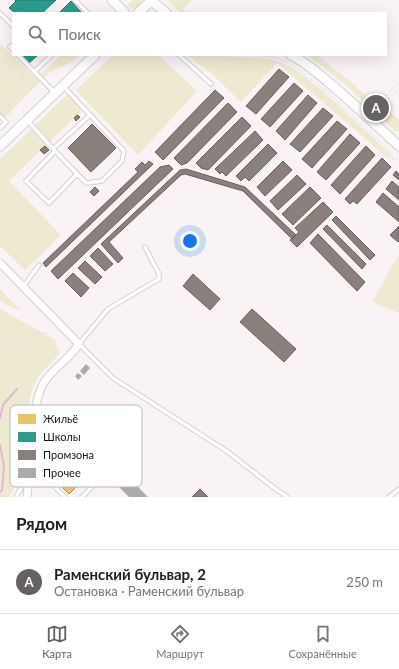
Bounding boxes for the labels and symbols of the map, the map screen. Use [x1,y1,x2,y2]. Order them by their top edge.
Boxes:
pin: A [363,93,389,123]
your location [180,231,200,251]
legend [10,405,142,487]
text: Жильё [43,412,78,425]
text: Школы [43,430,81,443]
text: Промзона [43,448,94,461]
text: Прочее [43,466,81,479]

